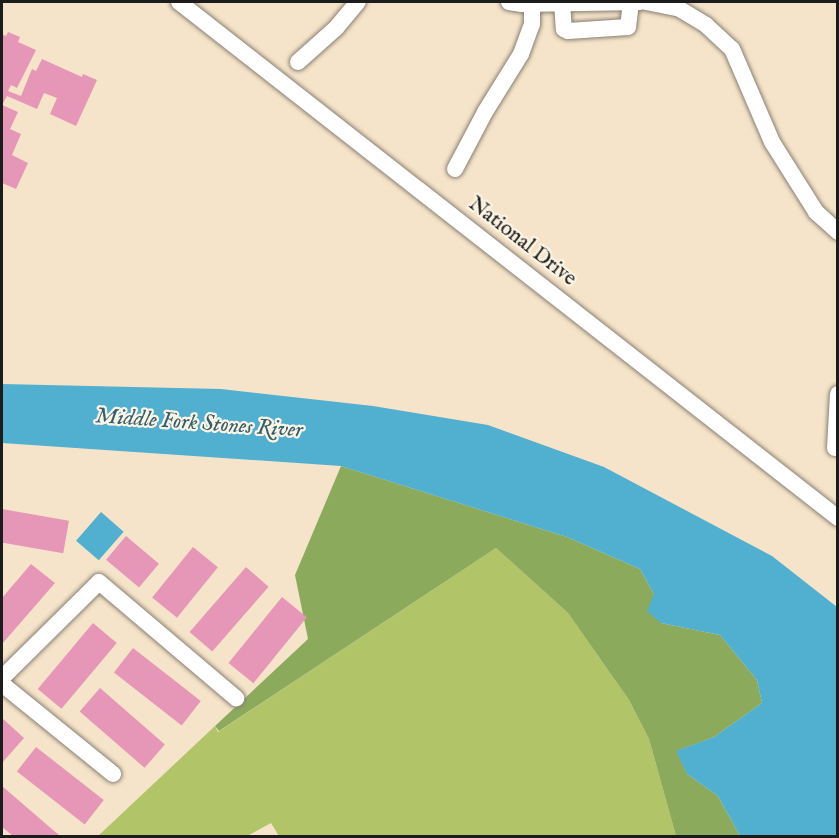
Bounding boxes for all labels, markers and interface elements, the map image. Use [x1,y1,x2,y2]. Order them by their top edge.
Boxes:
street label: National Drive [463,192,581,292]
water label: Middle Fork Stones River [94,404,304,444]

